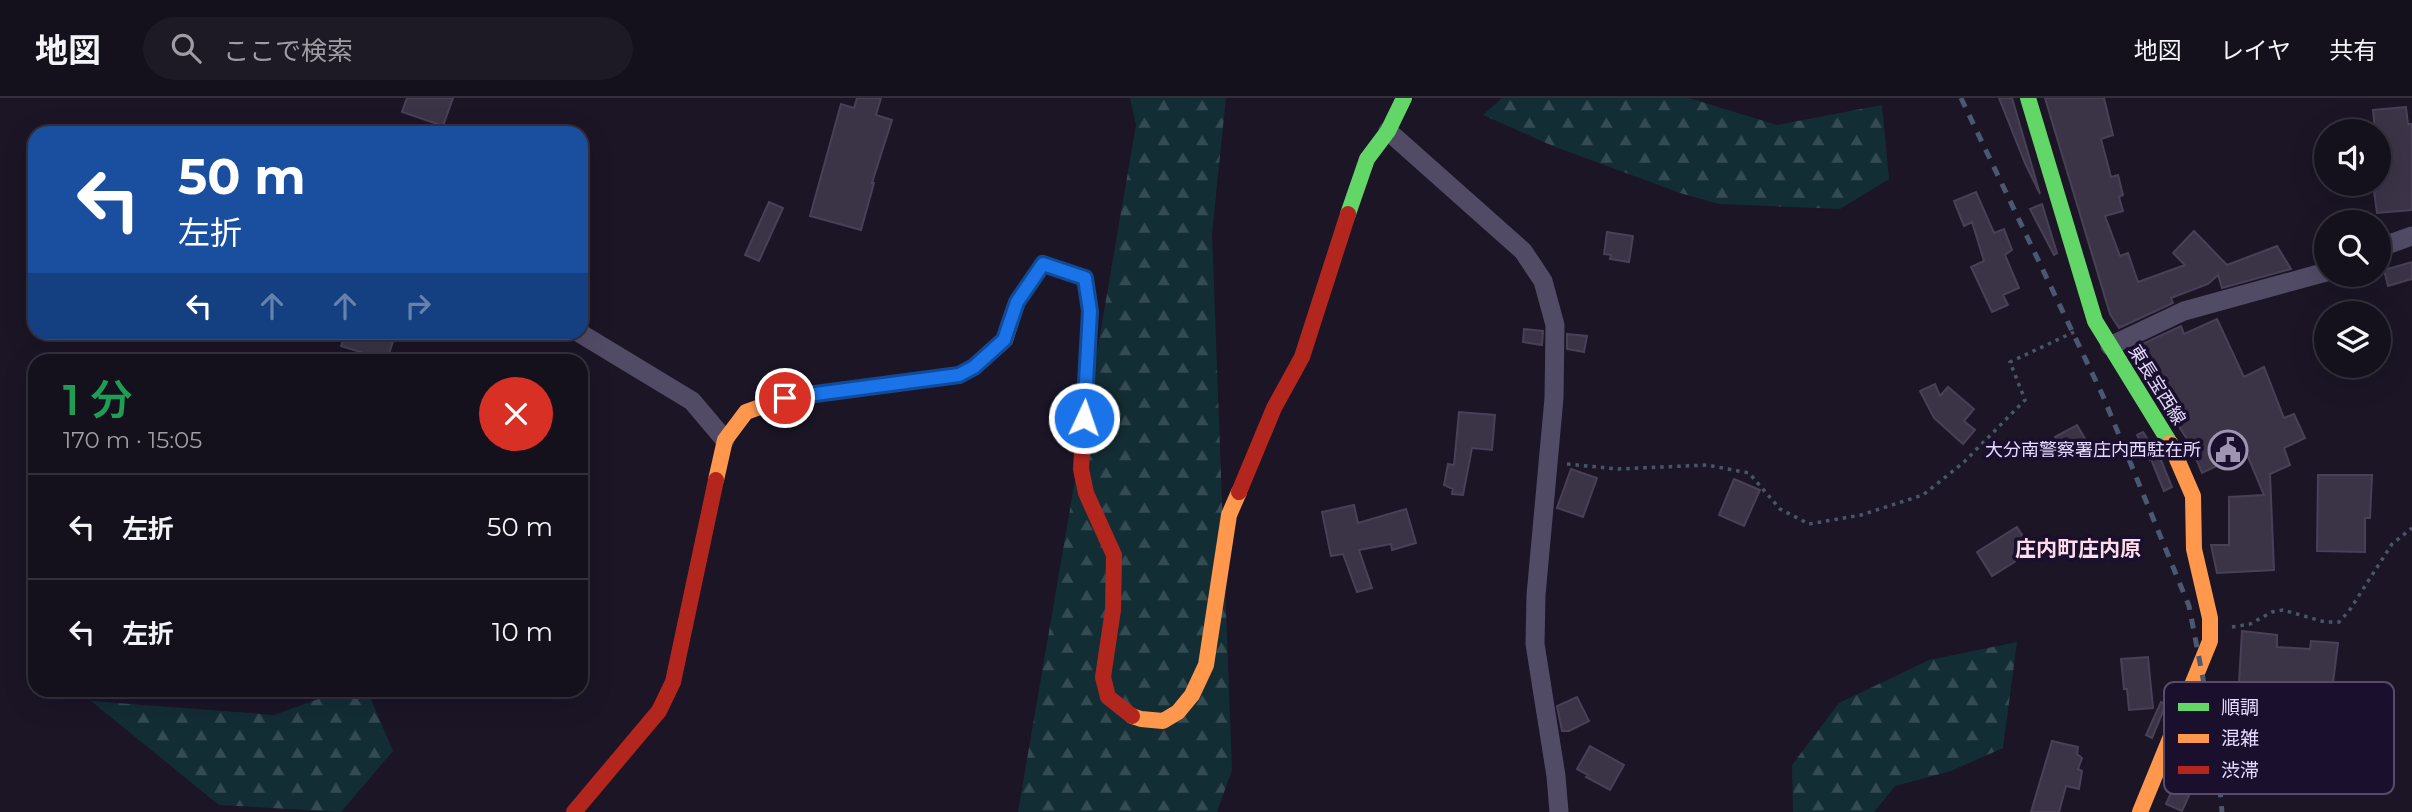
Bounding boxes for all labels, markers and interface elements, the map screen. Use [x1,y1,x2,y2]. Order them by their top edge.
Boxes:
search box [143,17,633,80]
icon: search [167,29,205,67]
text: 地図 [35,30,101,70]
text: ここで検索 [223,35,353,67]
text: 地図 [2134,36,2182,65]
text: レイヤ [2220,36,2291,65]
text: 共有 [2329,36,2377,65]
map controls [2314,119,2391,378]
button: sound [2314,119,2391,196]
text: 50 m [178,147,306,206]
icon: left [63,154,154,245]
button: search [2314,210,2391,287]
text: 左折 [178,213,242,252]
icon: left [180,287,218,325]
icon: ahead [253,287,291,325]
icon: ahead [326,287,364,325]
icon: right [399,287,437,325]
button: layers [2314,301,2391,378]
street label: 東長宝西線 [2124,341,2190,429]
pin [755,368,815,428]
text: 1 分 [63,374,133,426]
button: close [479,377,553,451]
icon: arrive [766,379,804,417]
position arrow [1047,381,1121,455]
text: 170 m · 15:05 [63,426,202,454]
public building icon: 大分南警察署庄内西駐在所 [2207,429,2249,471]
place label: 大分南警察署庄内西駐在所 [1985,439,2201,461]
icon: left [63,508,101,546]
text: 50 m [487,511,553,543]
text: 左折 [122,513,174,545]
district label: 庄内町庄内原 [2015,536,2141,561]
icon: left [63,613,101,651]
text: 10 m [492,616,553,648]
text: 左折 [122,618,174,650]
legend [2164,682,2394,794]
text: 順調 [2221,696,2259,719]
text: 混雑 [2221,727,2259,750]
text: 渋滞 [2221,759,2259,782]

